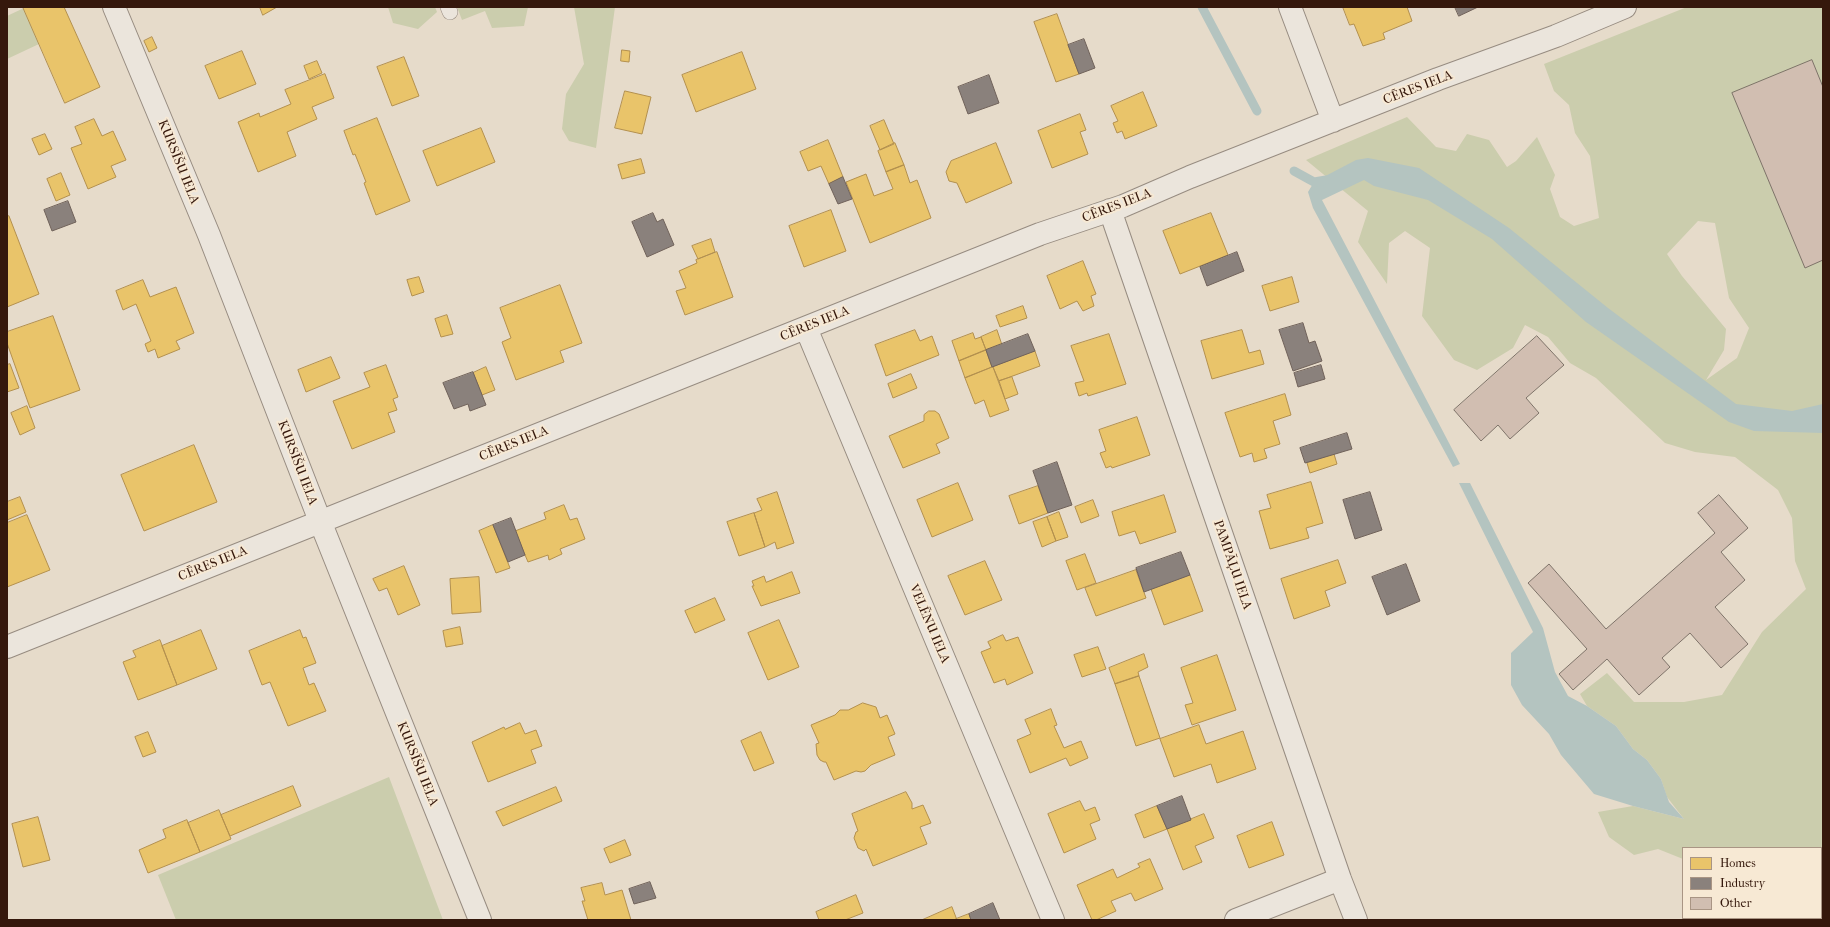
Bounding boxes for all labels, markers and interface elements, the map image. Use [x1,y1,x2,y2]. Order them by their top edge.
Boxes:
street label: CĒRES IELA [1381,68,1455,108]
street label: KURSĪŠU IELA [154,118,202,206]
street label: CĒRES IELA [1080,186,1154,226]
street label: CĒRES IELA [778,303,852,345]
street label: KURSĪŠU IELA [274,418,320,508]
street label: CĒRES IELA [477,423,551,465]
street label: PAMPĀĻU IELA [1209,518,1255,612]
street label: CĒRES IELA [176,543,250,585]
street label: VELĒNU IELA [905,582,953,666]
street label: KURSĪŠU IELA [393,720,441,808]
legend [1682,847,1822,919]
text: Homes [1720,856,1756,870]
text: Industry [1720,876,1765,890]
text: Other [1720,896,1752,910]

